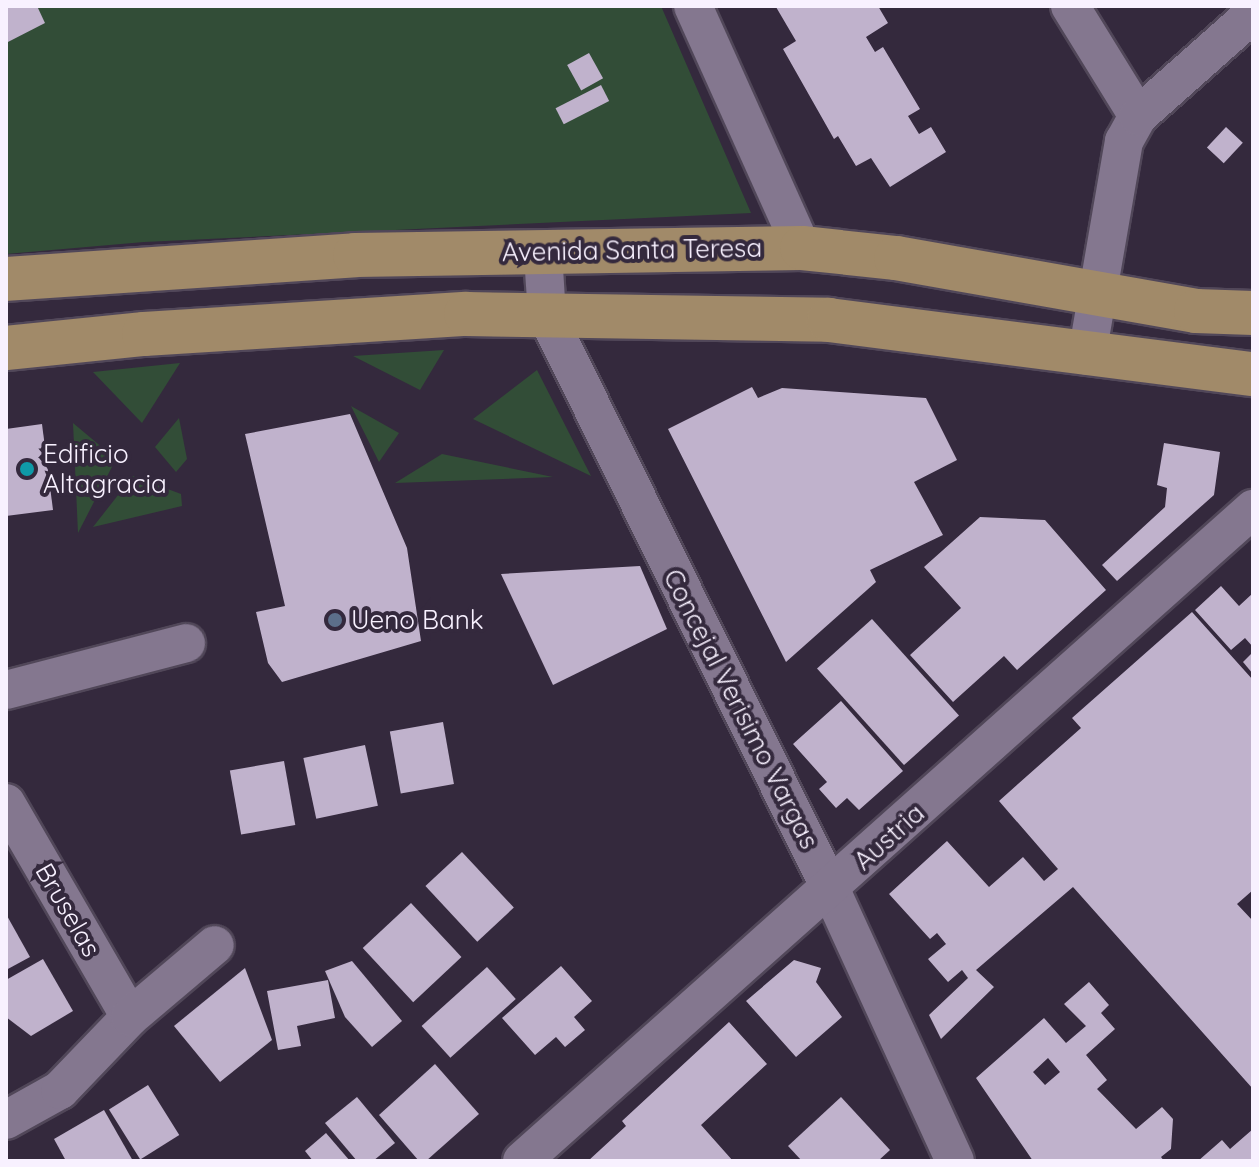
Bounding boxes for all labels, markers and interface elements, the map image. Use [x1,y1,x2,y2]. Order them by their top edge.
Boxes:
street label: Avenida Santa Teresa [502,232,762,268]
place label: Edificio Altagracia [43,438,167,500]
marker: Edificio Altagracia [18,460,36,478]
street label: Concejal Verisimo Vargas [657,564,825,854]
place label: Ueno Bank [351,604,484,636]
marker: Ueno Bank [326,611,344,629]
street label: Austria [847,797,931,877]
street label: Bruselas [29,858,107,962]

